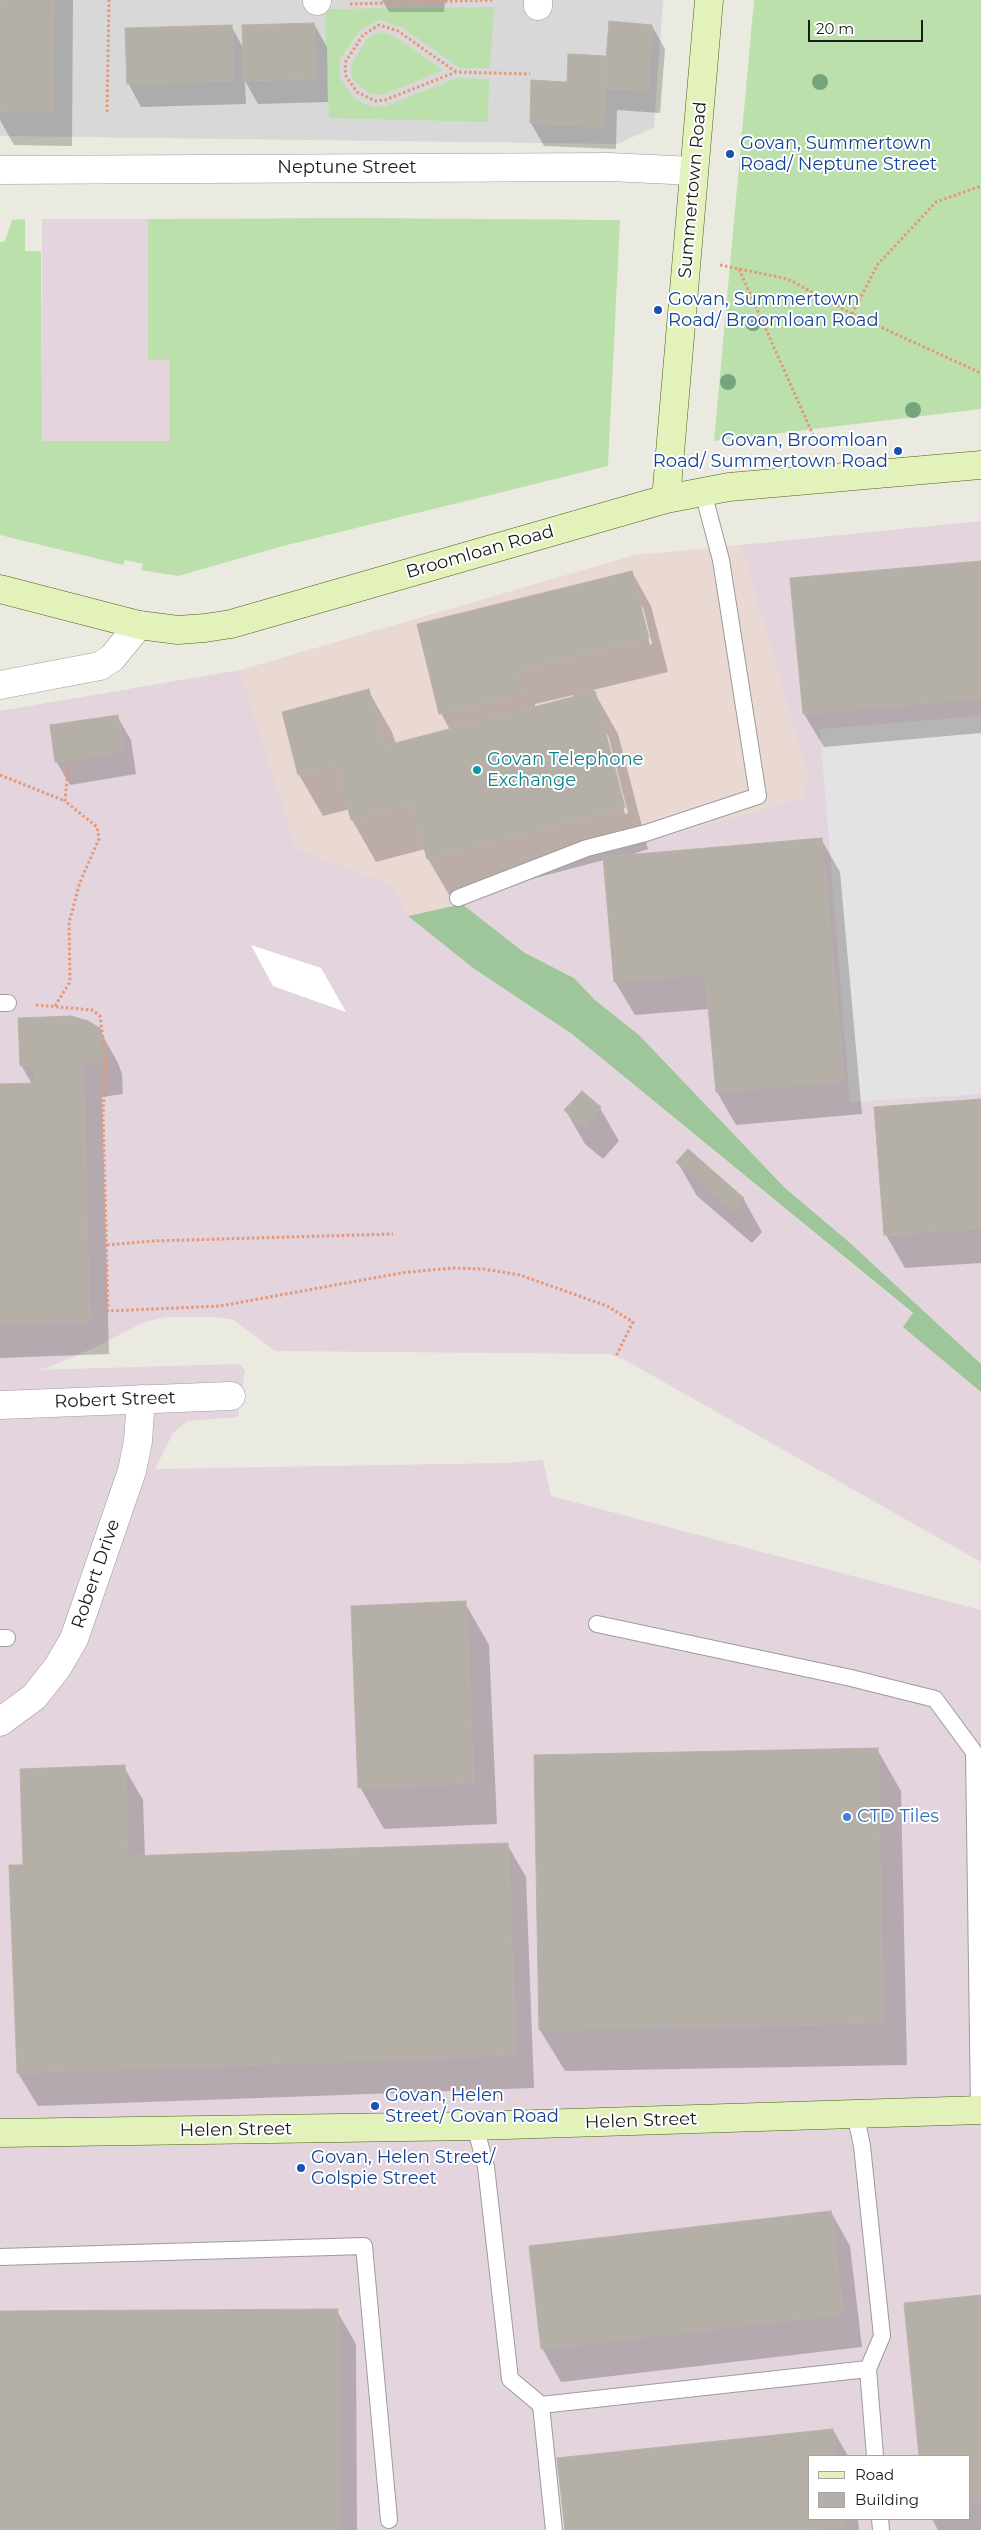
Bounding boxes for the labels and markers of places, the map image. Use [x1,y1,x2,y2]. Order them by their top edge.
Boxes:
place label: Govan, Summertown Road/ Neptune Street [740,133,937,176]
marker: Govan, Summertown Road/ Neptune Street [724,148,736,160]
place label: Govan, Summertown Road/ Broomloan Road [668,289,879,332]
marker: Govan, Summertown Road/ Broomloan Road [652,304,664,316]
place label: Govan, Broomloan Road/ Summertown Road [653,430,888,472]
marker: Govan, Broomloan Road/ Summertown Road [892,445,904,457]
place label: Govan Telephone Exchange [487,749,643,792]
marker: Govan Telephone Exchange [471,764,483,776]
place label: CTD Tiles [857,1806,939,1828]
marker: CTD Tiles [841,1811,853,1823]
place label: Govan, Helen Street/ Govan Road [385,2085,559,2128]
marker: Govan, Helen Street/ Govan Road [369,2100,381,2112]
place label: Govan, Helen Street/ Golspie Street [311,2147,495,2190]
marker: Govan, Helen Street/ Golspie Street [295,2162,307,2174]

